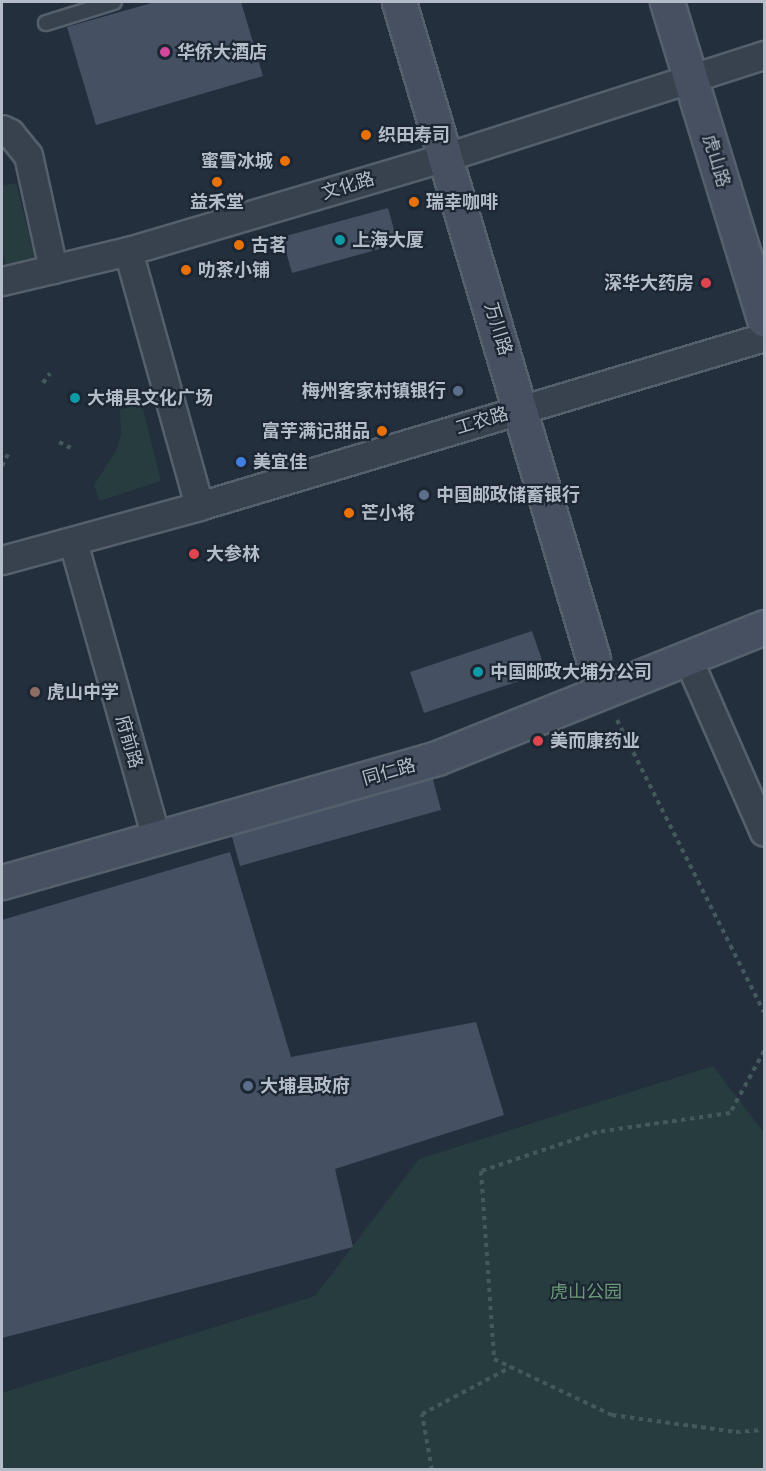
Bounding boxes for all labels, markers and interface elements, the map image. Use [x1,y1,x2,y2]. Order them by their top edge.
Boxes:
place label: 华侨大酒店 [177,41,267,63]
marker: 华侨大酒店 [158,45,172,59]
place label: 织田寿司 [378,124,450,146]
marker: 织田寿司 [359,128,373,142]
street label: 虎山路 [698,132,734,190]
place label: 蜜雪冰城 [201,150,273,172]
marker: 蜜雪冰城 [278,154,292,168]
street label: 文化路 [319,168,377,204]
marker: 益禾堂 [210,175,224,189]
place label: 益禾堂 [190,191,244,213]
place label: 瑞幸咖啡 [426,191,498,213]
marker: 瑞幸咖啡 [407,195,421,209]
place label: 上海大厦 [352,229,424,251]
marker: 上海大厦 [333,233,347,247]
place label: 古茗 [251,234,287,256]
marker: 古茗 [232,238,246,252]
place label: 叻茶小铺 [198,259,270,281]
marker: 叻茶小铺 [179,263,193,277]
place label: 深华大药房 [604,272,694,294]
marker: 深华大药房 [699,276,713,290]
street label: 万川路 [480,300,516,358]
place label: 梅州客家村镇银行 [302,380,446,402]
marker: 梅州客家村镇银行 [451,384,465,398]
place label: 大埔县文化广场 [87,387,213,409]
marker: 大埔县文化广场 [68,391,82,405]
street label: 工农路 [453,403,511,439]
place label: 富芋满记甜品 [262,420,370,442]
marker: 富芋满记甜品 [375,424,389,438]
place label: 美宜佳 [253,451,307,473]
marker: 美宜佳 [234,455,248,469]
place label: 中国邮政储蓄银行 [436,484,580,506]
marker: 中国邮政储蓄银行 [417,488,431,502]
place label: 芒小将 [361,502,415,524]
marker: 芒小将 [342,506,356,520]
place label: 大参林 [206,543,260,565]
marker: 大参林 [187,547,201,561]
place label: 中国邮政大埔分公司 [490,661,652,683]
marker: 中国邮政大埔分公司 [471,665,485,679]
place label: 虎山中学 [47,681,119,703]
marker: 虎山中学 [28,685,42,699]
street label: 府前路 [111,713,147,771]
place label: 美而康药业 [550,730,640,752]
marker: 美而康药业 [531,734,545,748]
street label: 同仁路 [360,754,418,790]
place label: 大埔县政府 [260,1075,350,1097]
marker: 大埔县政府 [241,1079,255,1093]
park label: 虎山公园 [550,1281,622,1303]

